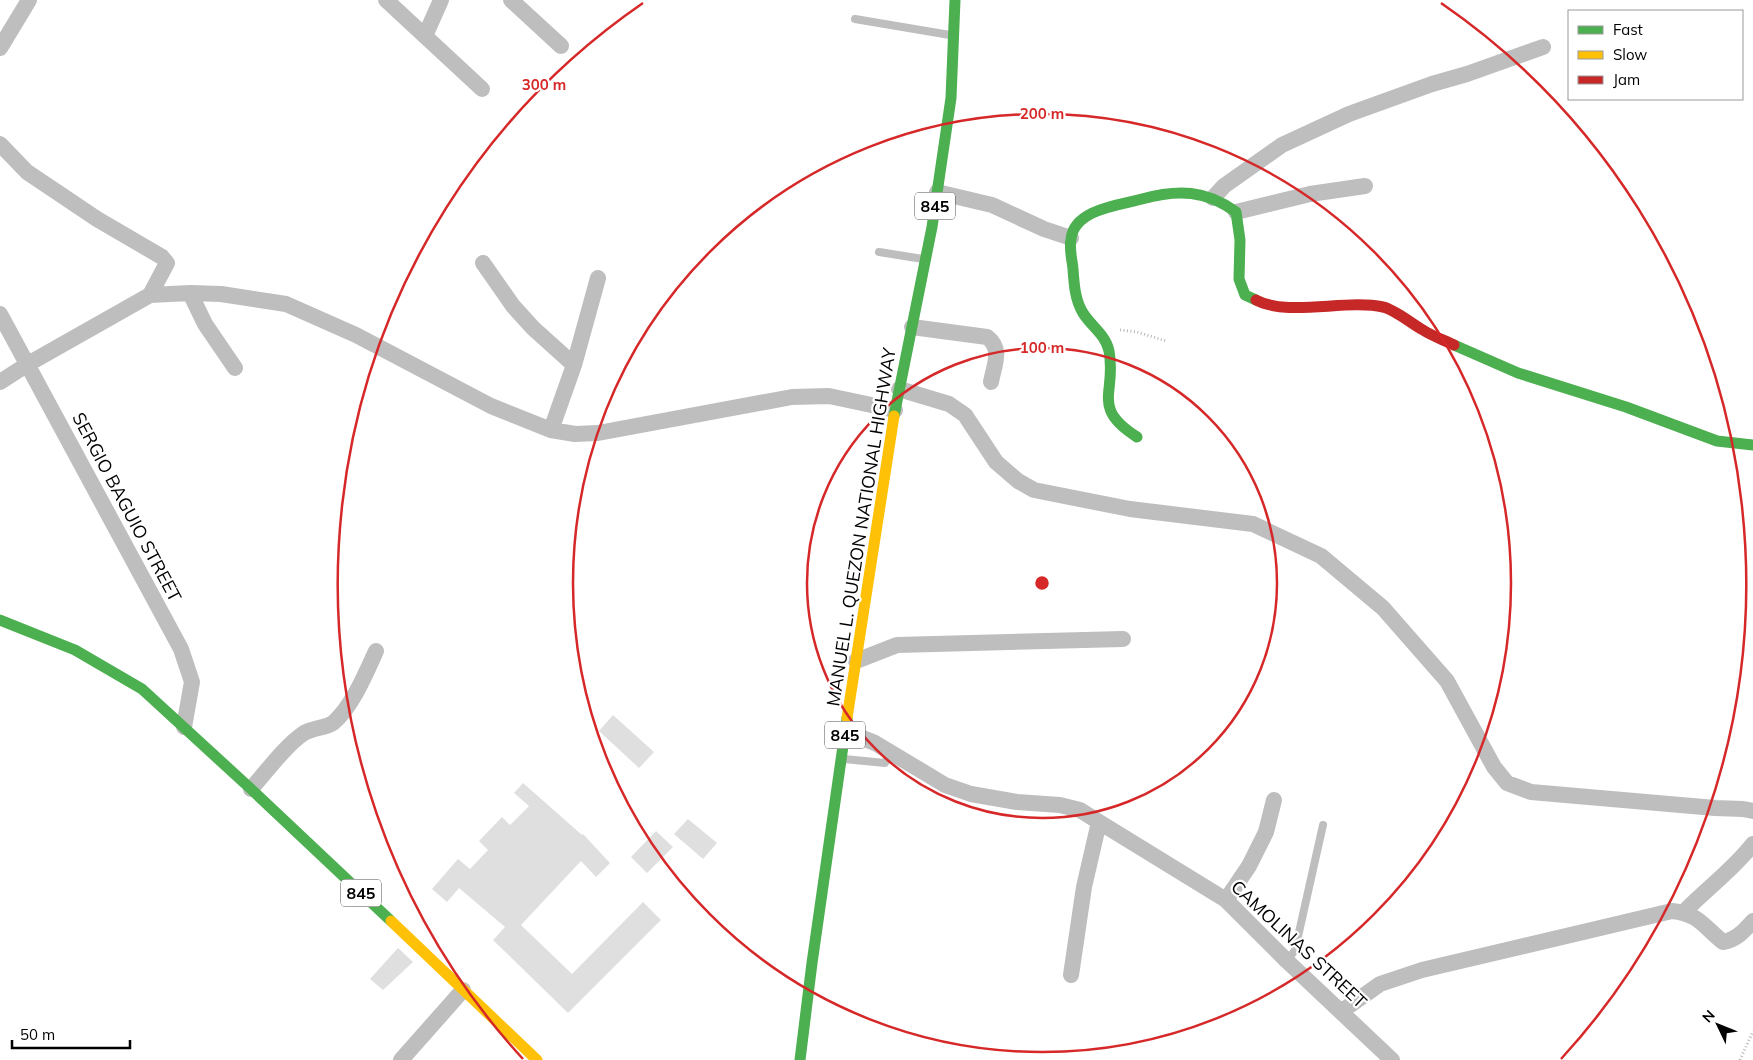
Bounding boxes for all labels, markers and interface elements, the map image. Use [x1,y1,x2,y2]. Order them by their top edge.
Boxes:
legend [1568,10,1743,100]
text: Fast [1613,20,1643,39]
text: Slow [1613,45,1647,64]
text: Jam [1613,70,1640,89]
text: 300 m [522,75,566,94]
text: 200 m [1020,104,1064,123]
road number: 845 [915,192,955,220]
text: 100 m [1020,338,1064,357]
street label: MANUEL L. QUEZON NATIONAL HIGHWAY [821,345,901,708]
street label: SERGIO BAGUIO STREET [67,408,187,606]
centre of rings [1033,574,1051,592]
road number: 845 [825,722,865,748]
street label: CAMOLINAS STREET [1226,875,1372,1013]
road number: 845 [341,880,381,906]
north arrow [1693,1000,1743,1050]
text: N [1698,1006,1719,1026]
scale bar [12,1018,130,1050]
text: 50 m [20,1025,55,1044]

